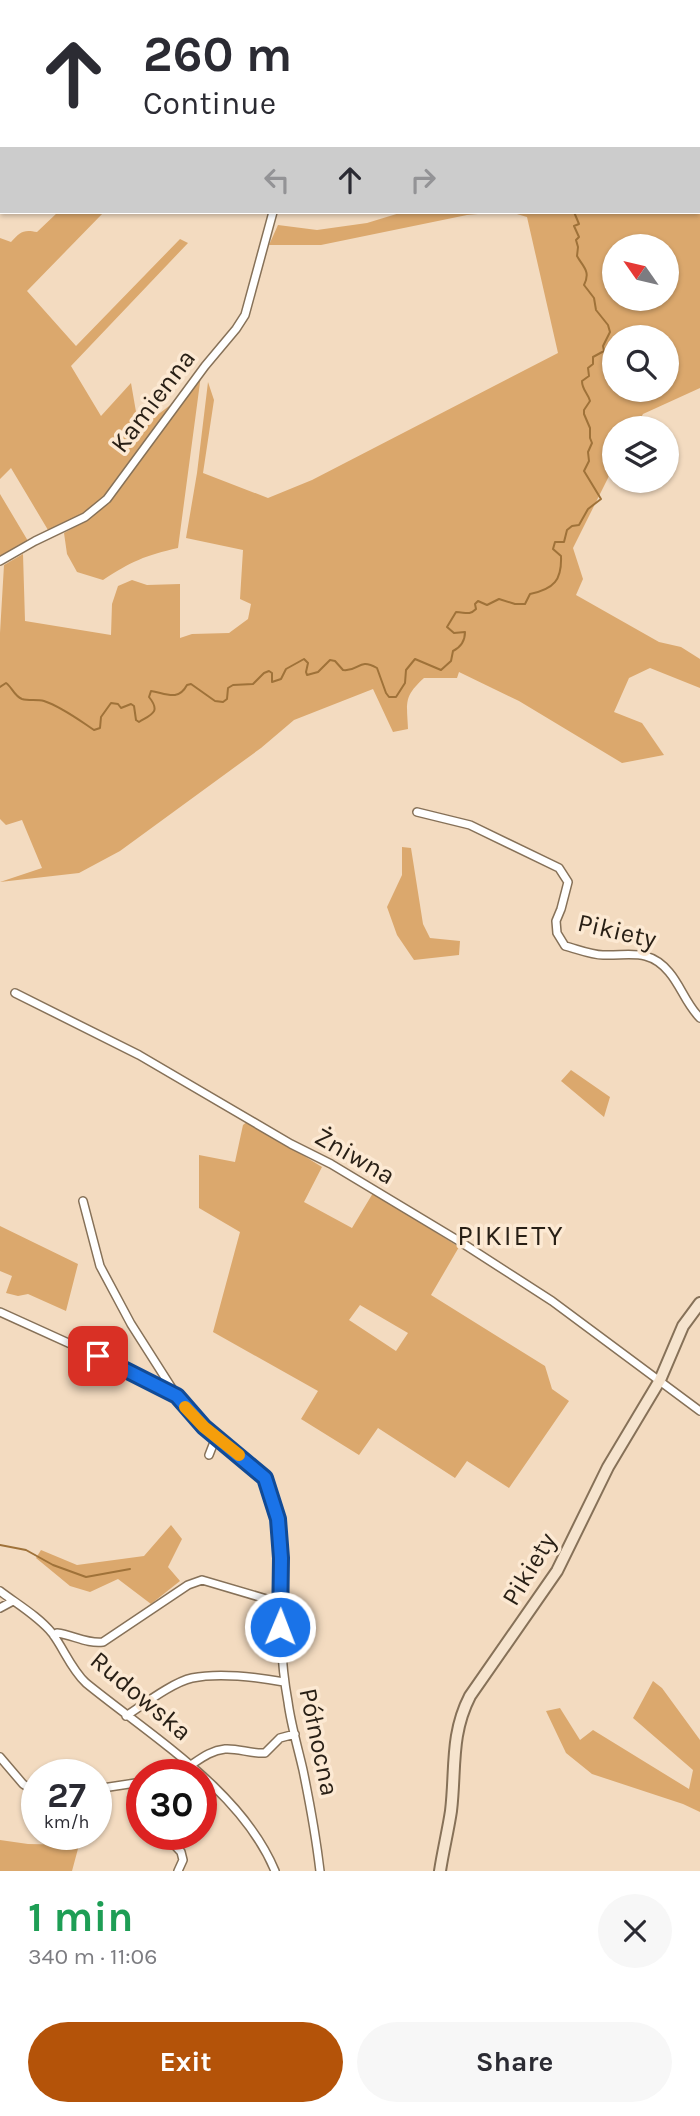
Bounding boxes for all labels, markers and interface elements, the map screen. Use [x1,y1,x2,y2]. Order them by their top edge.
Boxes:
text: 260 m [143,26,292,83]
icon: ahead [28,28,119,119]
text: Continue [143,85,276,122]
icon: left [258,161,296,199]
icon: ahead [331,161,369,199]
icon: right [404,161,442,199]
north arrow [602,234,679,312]
map controls [602,234,679,493]
button: search [602,325,679,402]
street label: Kamienna [104,343,202,459]
button: layers [602,416,679,493]
street label: Pikiety [575,907,659,955]
street label: Żniwna [309,1121,401,1191]
district label: PIKIETY [457,1219,565,1252]
pin [68,1326,128,1386]
icon: arrive [79,1337,117,1375]
street label: Pikiety [495,1527,563,1611]
position arrow [243,1590,317,1664]
street label: Rudowska [84,1645,198,1747]
street label: Północna [292,1685,346,1799]
speed limit sign: 30 [126,1759,217,1850]
text: 27 [47,1775,86,1816]
text: km/h [44,1811,89,1833]
text: 1 min [28,1892,133,1942]
button: close [598,1894,672,1968]
text: 340 m · 11:06 [28,1943,157,1970]
button: Exit [28,2022,343,2102]
button: Share [357,2022,672,2102]

